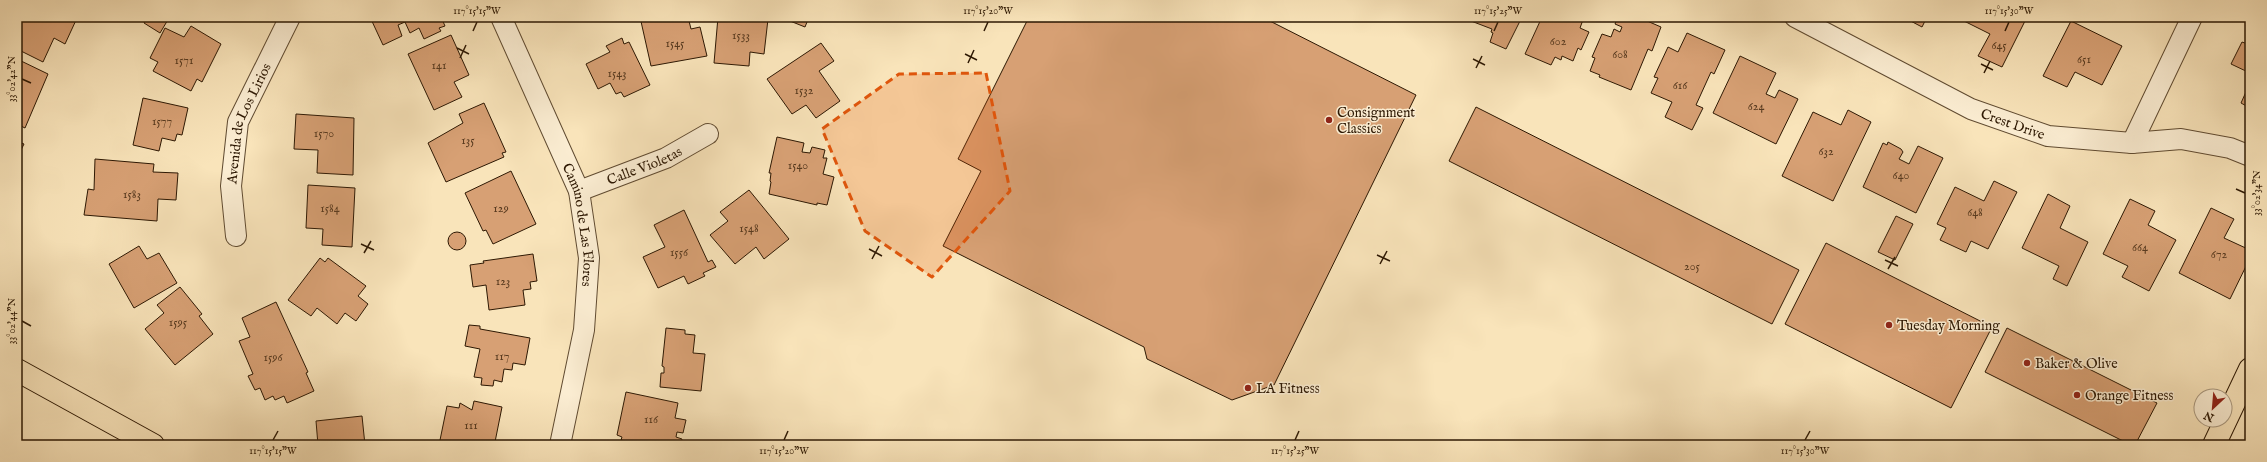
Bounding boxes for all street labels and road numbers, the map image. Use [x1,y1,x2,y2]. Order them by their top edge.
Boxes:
street label: Avenida de Los Lirios [223,60,276,186]
street label: Crest Drive [1978,105,2048,144]
street label: Calle Violetas [604,143,686,190]
street label: Camino de Las Flores [558,160,597,287]

